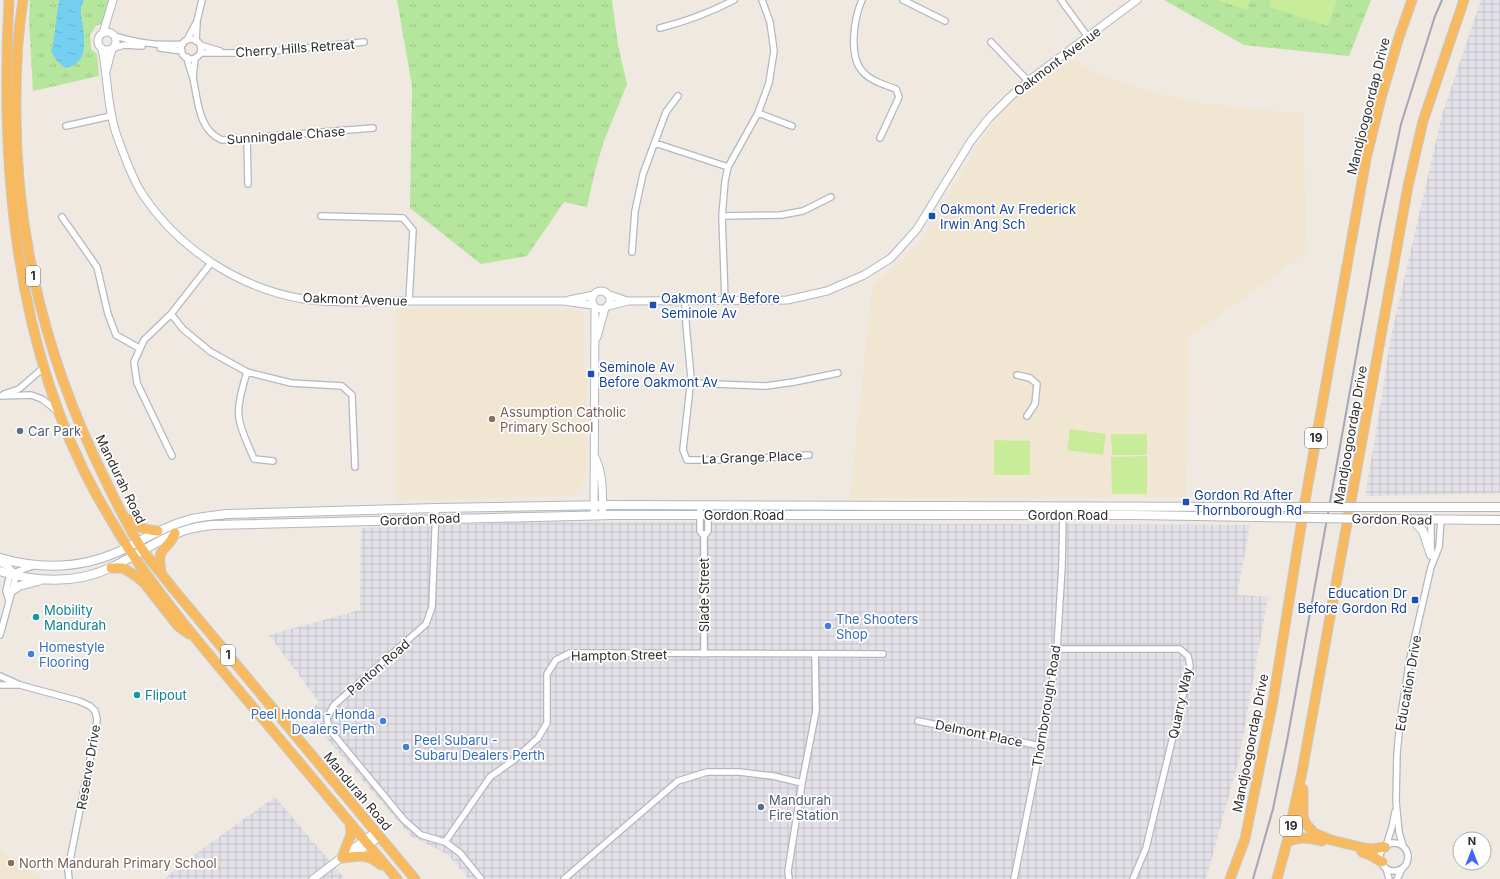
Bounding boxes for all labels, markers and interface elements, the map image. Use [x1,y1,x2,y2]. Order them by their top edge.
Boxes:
street label: Oakmont Avenue [1010,23,1104,99]
street label: Cherry Hills Retreat [235,36,355,60]
street label: Mandjoogoordap Drive [1343,36,1393,176]
street label: Sunningdale Chase [226,123,346,147]
place label: Oakmont Av Frederick Irwin Ang Sch [940,201,1076,232]
marker: Oakmont Av Frederick Irwin Ang Sch [927,211,937,221]
road number: 1 [26,266,40,286]
street label: Oakmont Avenue [302,289,408,309]
place label: Oakmont Av Before Seminole Av [661,290,780,321]
marker: Oakmont Av Before Seminole Av [648,300,658,310]
place label: Seminole Av Before Oakmont Av [599,359,718,390]
street label: Mandjoogoordap Drive [1330,364,1370,506]
marker: Seminole Av Before Oakmont Av [586,369,596,379]
place label: Assumption Catholic Primary School [500,404,627,435]
marker: Assumption Catholic Primary School [487,414,497,424]
place label: Car Park [28,423,81,439]
marker: Car Park [15,426,25,436]
road number: 19 [1305,428,1327,448]
street label: Mandurah Road [92,432,150,526]
street label: La Grange Place [701,447,803,467]
place label: Gordon Rd After Thornborough Rd [1194,487,1302,518]
marker: Gordon Rd After Thornborough Rd [1181,497,1191,507]
street label: Gordon Road [704,507,784,523]
street label: Gordon Road [1028,507,1108,523]
street label: Gordon Road [379,510,461,528]
street label: Gordon Road [1352,510,1432,528]
street label: Slade Street [696,558,712,632]
place label: Education Dr Before Gordon Rd [1297,585,1407,616]
marker: Education Dr Before Gordon Rd [1410,595,1420,605]
place label: Mobility Mandurah [44,602,106,633]
place label: The Shooters Shop [836,611,919,642]
marker: Mobility Mandurah [31,612,41,622]
marker: The Shooters Shop [823,621,833,631]
street label: Education Drive [1392,634,1424,732]
street label: Panton Road [343,635,413,699]
place label: Homestyle Flooring [39,639,105,670]
street label: Thornborough Road [1028,644,1064,768]
road number: 1 [221,645,235,665]
street label: Hampton Street [571,646,667,664]
marker: Homestyle Flooring [26,649,36,659]
street label: Quarry Way [1165,666,1195,740]
street label: Mandjoogoordap Drive [1229,672,1271,814]
place label: Flipout [145,687,187,703]
marker: Flipout [132,690,142,700]
place label: Peel Honda - Honda Dealers Perth [251,706,375,737]
marker: Peel Honda - Honda Dealers Perth [378,716,388,726]
street label: Delmont Place [934,716,1024,750]
street label: Reserve Drive [73,723,103,811]
place label: Peel Subaru - Subaru Dealers Perth [414,732,545,763]
marker: Peel Subaru - Subaru Dealers Perth [401,742,411,752]
street label: Mandurah Road [321,749,395,833]
place label: Mandurah Fire Station [769,792,839,823]
marker: Mandurah Fire Station [756,802,766,812]
road number: 19 [1280,816,1302,836]
north arrow [1452,831,1492,871]
text: N [1468,834,1476,848]
place label: North Mandurah Primary School [19,855,217,871]
marker: North Mandurah Primary School [6,858,16,868]

